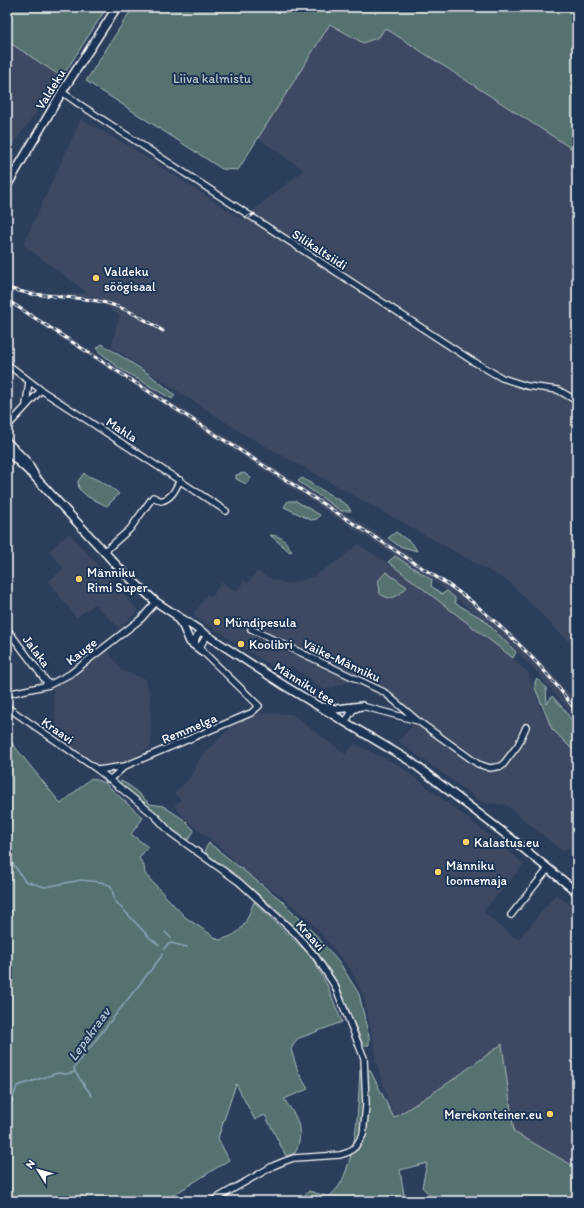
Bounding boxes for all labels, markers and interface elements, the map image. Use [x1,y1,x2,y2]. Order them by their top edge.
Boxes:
street label: Valdeku [32,66,69,112]
park label: Liiva kalmistu [173,71,251,86]
street label: Silikaltsiidi [289,226,350,273]
place label: Valdeku söögisaal [104,264,156,294]
marker: Valdeku söögisaal [91,273,101,283]
street label: Mahla [103,414,141,445]
place label: Männiku Rimi Super [87,565,149,595]
marker: Männiku Rimi Super [74,574,84,584]
place label: Mündipesula [225,615,297,630]
marker: Mündipesula [212,617,222,627]
street label: Jalaka [20,632,54,671]
street label: Kauge [63,635,100,668]
street label: Väike-Männiku [300,636,383,685]
place label: Koolibri [249,637,293,652]
marker: Koolibri [236,639,246,649]
street label: Männiku tee [272,659,338,708]
street label: Remmelga [159,710,219,747]
street label: Kraavi [39,714,77,747]
place label: Kalastus.eu [474,835,539,850]
marker: Kalastus.eu [461,837,471,847]
place label: Männiku loomemaja [446,858,508,888]
marker: Männiku loomemaja [433,867,443,877]
street label: Kraavi [293,917,328,954]
water label: Lepakraav [64,1003,115,1064]
place label: Merekonteiner.eu [444,1107,542,1122]
marker: Merekonteiner.eu [545,1109,555,1119]
north arrow [18,1150,58,1190]
text: N [23,1157,38,1171]

